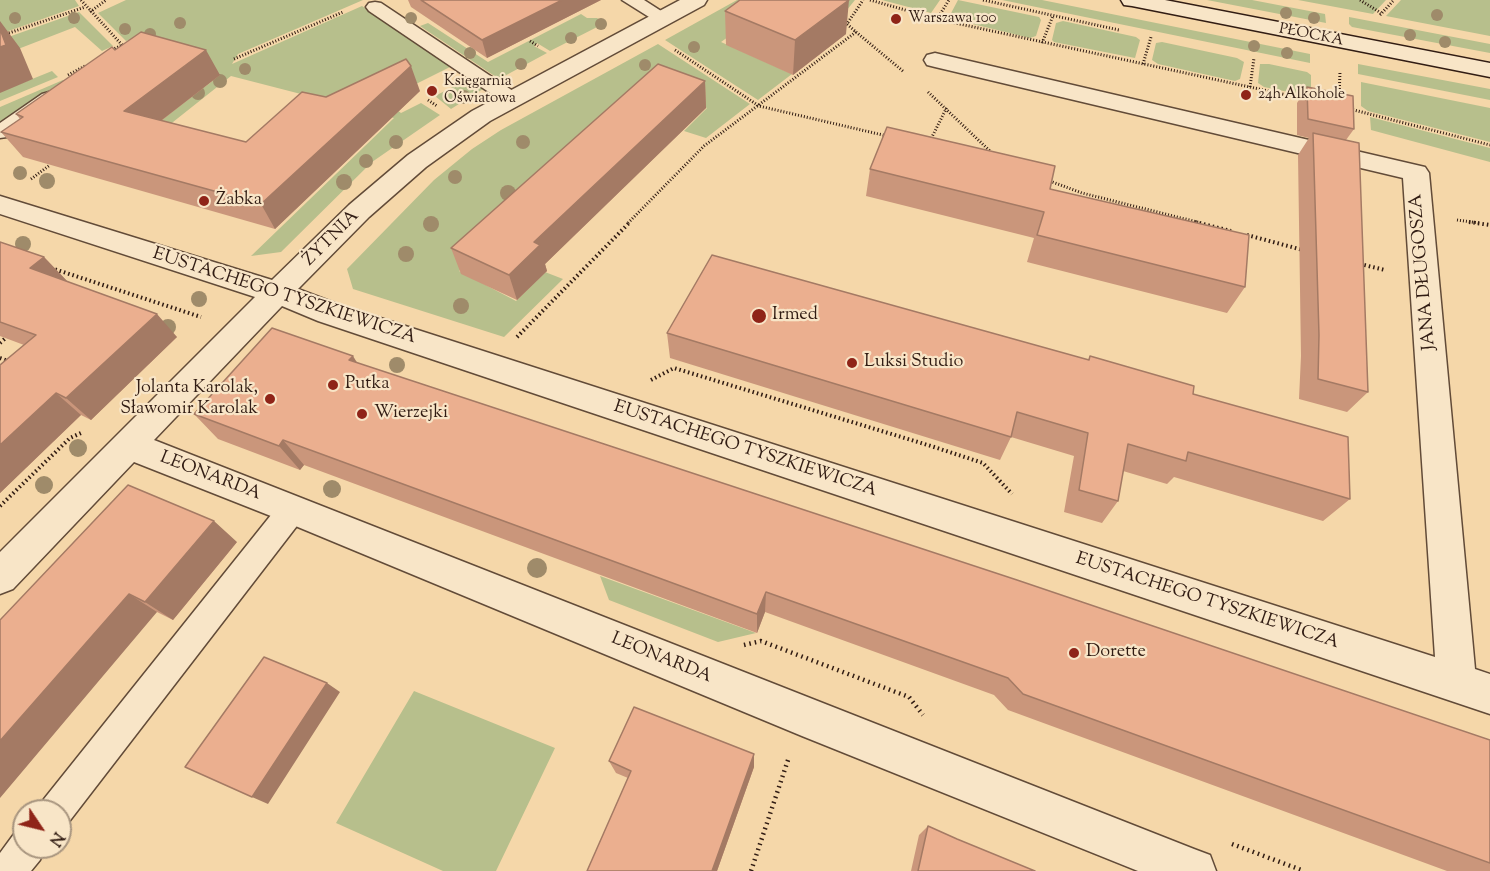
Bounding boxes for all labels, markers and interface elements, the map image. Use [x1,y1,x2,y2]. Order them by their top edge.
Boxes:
place label: Warszawa 100 [908,10,997,28]
marker: Warszawa 100 [889,12,903,26]
street label: PŁOCKA [1277,21,1345,51]
place label: Księgarnia Oświatowa [444,73,516,108]
marker: Księgarnia Oświatowa [425,84,439,98]
place label: 24h Alkohole [1258,86,1345,104]
marker: 24h Alkohole [1239,88,1253,102]
place label: Żabka [216,190,262,212]
street label: JANA DŁUGOSZA [1406,193,1442,351]
marker: Żabka [197,194,211,208]
street label: ŻYTNIA [299,206,365,272]
street label: EUSTACHEGO TYSZKIEWICZA [150,244,418,350]
place label: Irmed [772,305,818,327]
marker: Irmed [750,307,768,325]
place label: Luksi Studio [864,352,963,374]
marker: Luksi Studio [845,356,859,370]
place label: Putka [345,374,390,396]
place label: Jolanta Karolak, Sławomir Karolak [120,378,258,420]
marker: Putka [326,378,340,392]
marker: Jolanta Karolak, Sławomir Karolak [263,392,277,406]
street label: EUSTACHEGO TYSZKIEWICZA [611,397,879,503]
place label: Wierzejki [374,403,448,425]
marker: Wierzejki [355,407,369,421]
street label: LEONARDA [156,448,264,506]
street label: EUSTACHEGO TYSZKIEWICZA [1073,549,1341,655]
street label: LEONARDA [608,629,714,689]
place label: Dorette [1086,642,1146,664]
marker: Dorette [1067,646,1081,660]
north arrow [12,799,72,859]
text: N [42,827,69,850]

